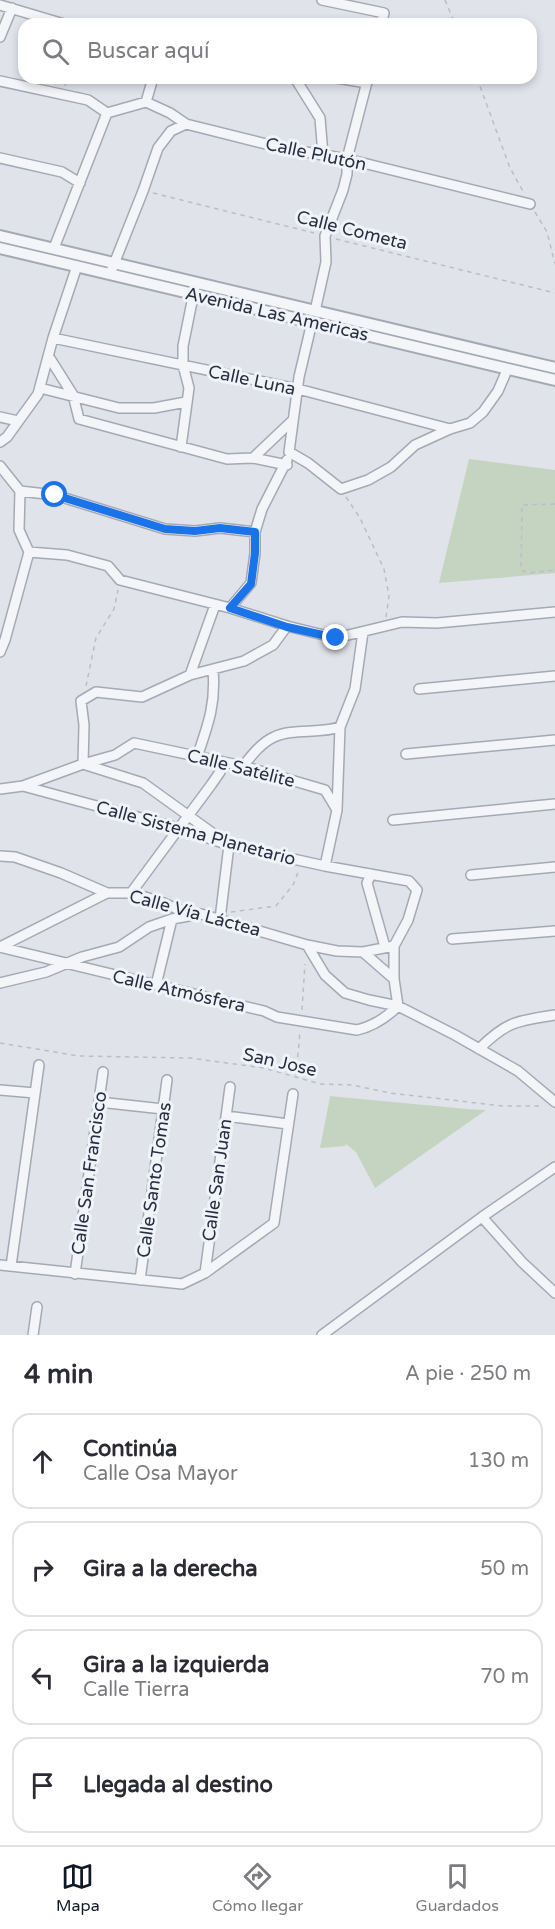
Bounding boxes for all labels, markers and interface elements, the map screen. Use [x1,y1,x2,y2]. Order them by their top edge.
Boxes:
search box [18,18,537,84]
icon: search [39,35,72,68]
text: Buscar aquí [87,38,209,64]
street label: Calle Plutón [264,133,368,175]
street label: Calle Cometa [294,206,410,254]
street label: Avenida Las Americas [183,282,371,346]
street label: Calle Luna [206,360,298,400]
route start [41,481,67,507]
route end [322,624,348,650]
street label: Calle Satélite [185,744,297,792]
street label: Calle Sistema Planetario [94,796,298,870]
street label: Calle Vía Láctea [127,885,263,941]
street label: Calle Atmósfera [110,965,248,1017]
street label: San Jose [241,1043,319,1081]
street label: Calle San Francisco [67,1090,111,1256]
street label: Calle Santo Tomas [132,1101,176,1259]
street label: Calle San Juan [197,1117,237,1243]
text: 4 min [24,1359,93,1390]
text: A pie · 250 m [405,1362,531,1386]
text: Continúa [83,1436,177,1462]
icon: ahead [26,1445,59,1478]
text: 130 m [468,1449,529,1473]
text: Calle Osa Mayor [83,1462,238,1486]
icon: right [26,1553,59,1586]
text: Gira a la derecha [83,1556,258,1582]
text: 50 m [480,1557,529,1581]
text: Gira a la izquierda [83,1652,269,1678]
icon: left [26,1661,59,1694]
text: 70 m [480,1665,529,1689]
text: Calle Tierra [83,1678,189,1702]
icon: arrive [26,1769,59,1802]
text: Llegada al destino [83,1772,273,1798]
tab: Mapa [56,1860,100,1916]
tab: Cómo llegar [212,1860,303,1916]
tab: Guardados [416,1860,499,1916]

